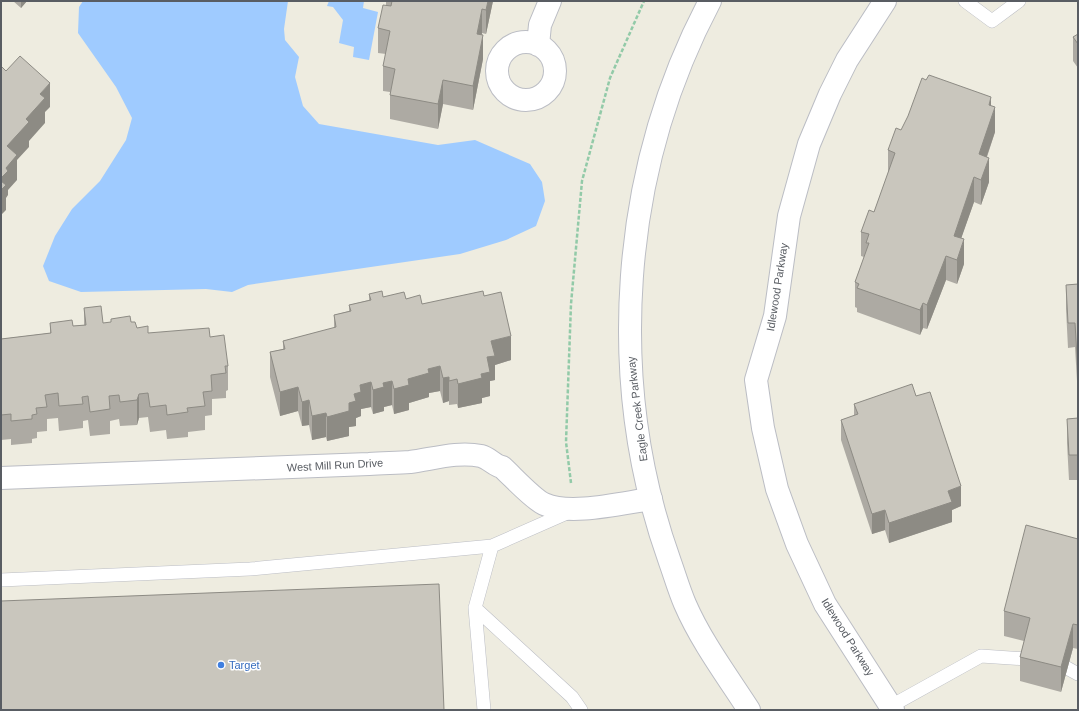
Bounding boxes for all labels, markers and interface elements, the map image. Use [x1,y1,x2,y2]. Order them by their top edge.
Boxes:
street label: Idlewood Parkway [764,241,790,332]
street label: Eagle Creek Parkway [625,355,649,462]
street label: West Mill Run Drive [287,456,383,474]
street label: Idlewood Parkway [819,596,877,678]
place label: Target [229,659,260,671]
marker: Target [216,660,226,670]

